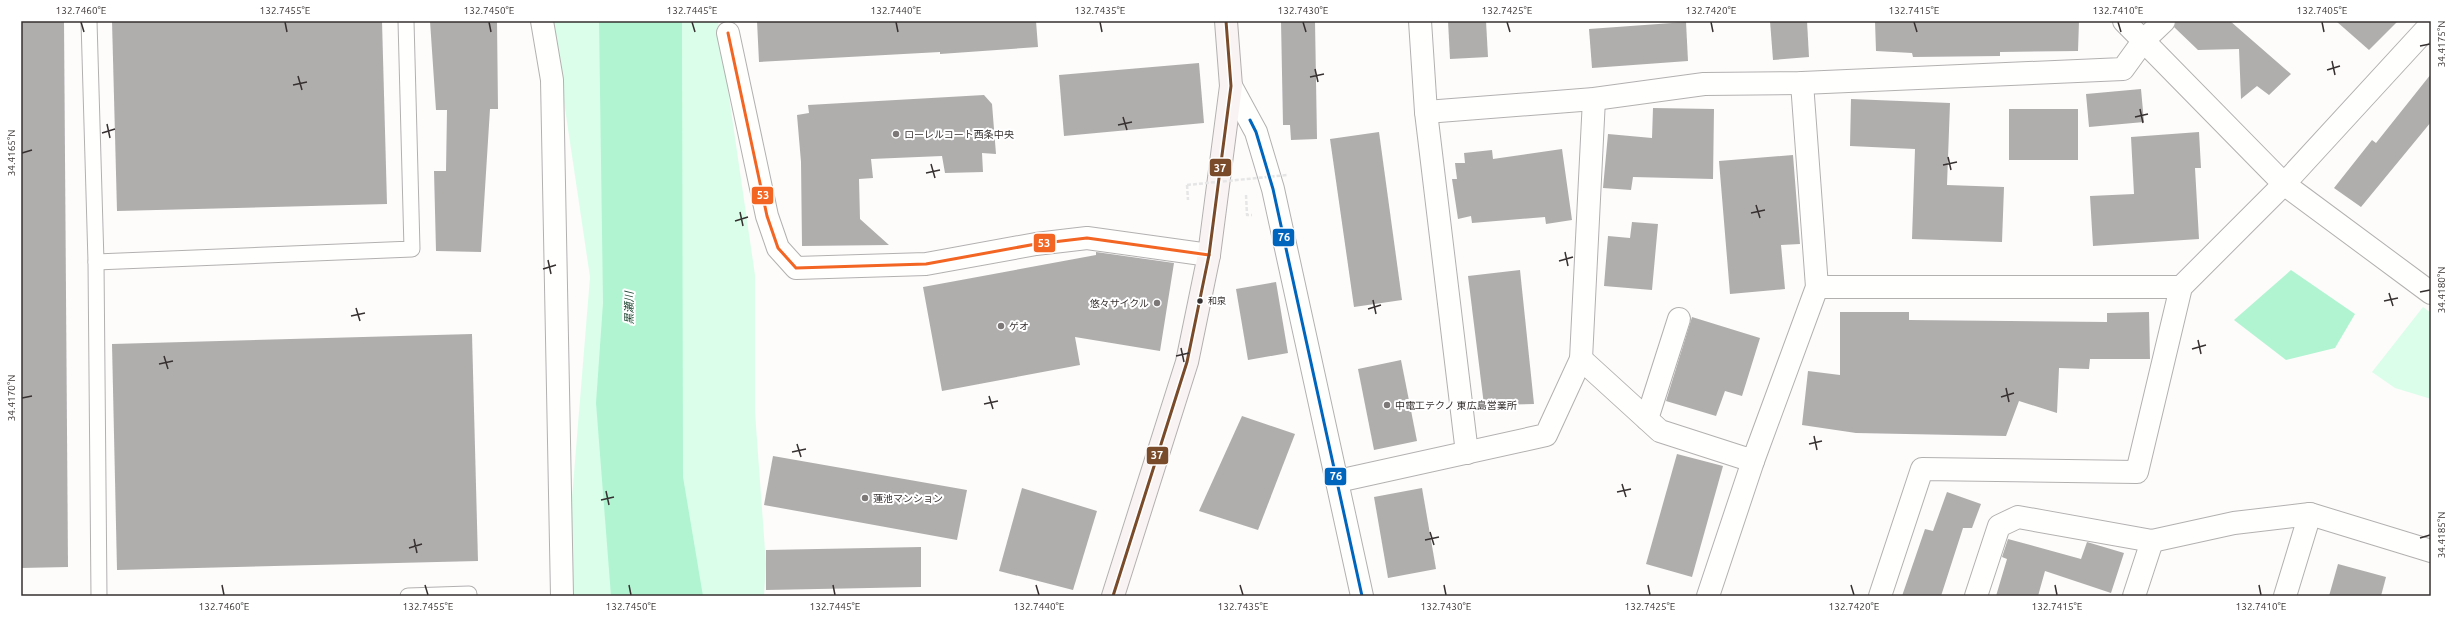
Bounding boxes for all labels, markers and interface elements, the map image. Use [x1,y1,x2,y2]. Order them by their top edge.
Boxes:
text: 132.7460°E [56,5,107,16]
text: 132.7455°E [260,5,311,16]
text: 132.7450°E [464,5,515,16]
text: 132.7445°E [667,5,718,16]
text: 132.7440°E [871,5,922,16]
text: 132.7435°E [1075,5,1126,16]
text: 132.7430°E [1278,5,1329,16]
text: 132.7425°E [1482,5,1533,16]
text: 132.7420°E [1686,5,1737,16]
text: 132.7415°E [1889,5,1940,16]
text: 132.7410°E [2093,5,2144,16]
text: 132.7405°E [2297,5,2348,16]
text: 34.4175°N [2436,21,2447,67]
marker: ローレルコート西条中央 [891,129,901,139]
place label: ローレルコート西条中央 [904,129,1015,140]
text: 34.4165°N [6,130,17,176]
line badge: 37 [1209,158,1232,177]
text: 37 [1214,162,1226,174]
line badge: 53 [751,186,774,205]
text: 53 [757,189,769,201]
line badge: 76 [1272,228,1295,247]
text: 76 [1278,231,1290,243]
line badge: 53 [1033,233,1056,253]
text: 53 [1038,237,1050,249]
text: 34.4180°N [2436,267,2447,313]
water label: 黒瀬川 [623,291,635,325]
marker: 和泉 [1195,296,1205,306]
place label: 和泉 [1208,296,1226,306]
place label: 悠々サイクル [1090,298,1149,309]
marker: 悠々サイクル [1152,298,1162,308]
marker: ゲオ [996,321,1006,331]
place label: ゲオ [1009,321,1029,332]
text: 34.4170°N [6,375,17,421]
marker: 中電工テクノ 東広島営業所 [1382,400,1392,410]
place label: 中電工テクノ 東広島営業所 [1395,400,1517,411]
line badge: 37 [1146,446,1169,465]
text: 37 [1151,449,1163,461]
line badge: 76 [1324,467,1347,486]
text: 76 [1330,470,1342,482]
marker: 蓮池マンション [860,493,870,503]
place label: 蓮池マンション [873,493,943,504]
text: 34.4185°N [2436,512,2447,558]
text: 132.7460°E [199,601,250,612]
text: 132.7455°E [403,601,454,612]
text: 132.7450°E [606,601,657,612]
text: 132.7445°E [810,601,861,612]
text: 132.7440°E [1014,601,1065,612]
text: 132.7435°E [1218,601,1269,612]
text: 132.7430°E [1421,601,1472,612]
text: 132.7425°E [1625,601,1676,612]
text: 132.7420°E [1829,601,1880,612]
text: 132.7415°E [2032,601,2083,612]
text: 132.7410°E [2236,601,2287,612]

